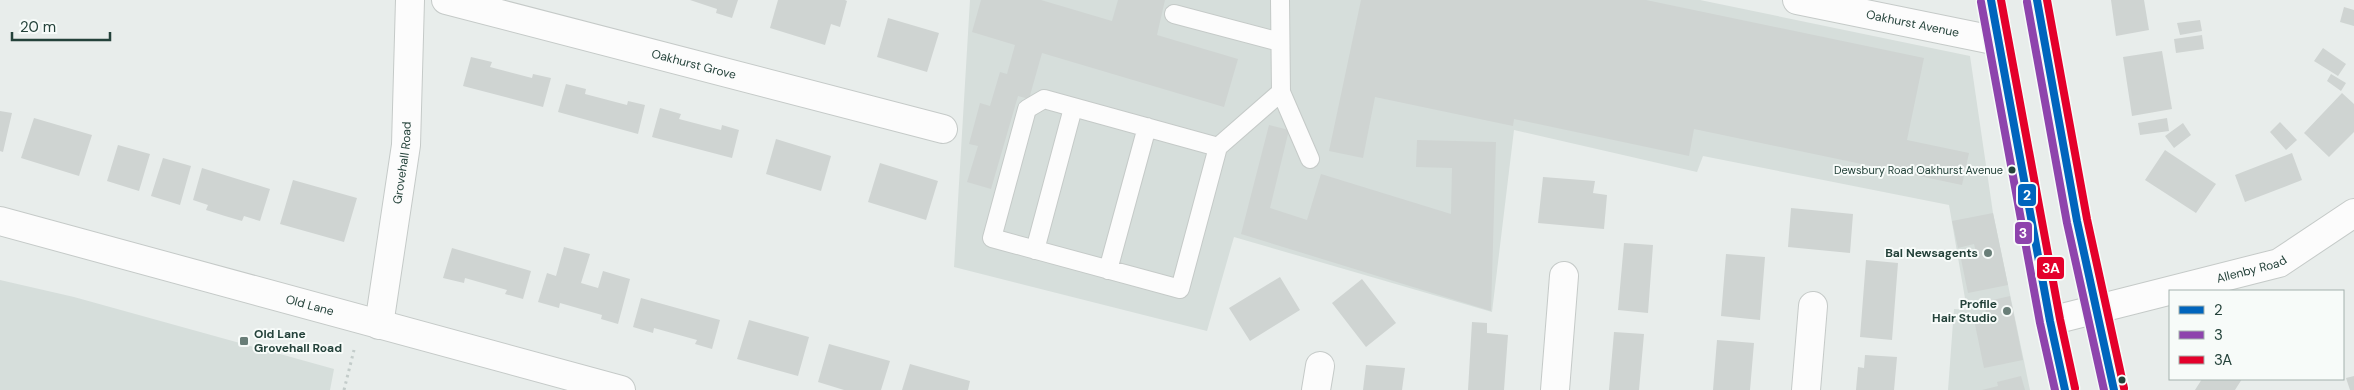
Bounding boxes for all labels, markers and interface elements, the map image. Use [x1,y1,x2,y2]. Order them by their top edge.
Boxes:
street label: Oakhurst Avenue [1865,6,1961,41]
scale bar [12,10,110,42]
text: 20 m [20,17,56,37]
street label: Oakhurst Grove [650,46,738,83]
street label: Grovehall Road [389,121,415,205]
place label: Dewsbury Road Oakhurst Avenue [1834,163,2003,177]
marker: Dewsbury Road Oakhurst Avenue [2007,165,2017,175]
line badge: 2 [2017,183,2037,207]
text: 2 [2023,186,2031,204]
line badge: 3 [2014,221,2033,245]
text: 3 [2019,224,2027,242]
place label: Bal Newsagents [1885,245,1978,261]
marker: Bal Newsagents [1982,247,1994,259]
street label: Allenby Road [2215,252,2290,287]
line badge: 3A [2036,256,2065,280]
text: 3A [2042,259,2060,277]
legend [2169,290,2344,380]
street label: Old Lane [284,291,336,320]
place label: Profile Hair Studio [1932,296,1997,326]
text: 2 [2214,300,2223,320]
marker: Profile Hair Studio [2001,305,2013,317]
text: 3 [2214,325,2223,345]
place label: Old Lane Grovehall Road [254,326,342,356]
marker: Old Lane Grovehall Road [238,335,250,347]
text: 3A [2214,350,2232,370]
unlabelled marker [2117,375,2127,385]

